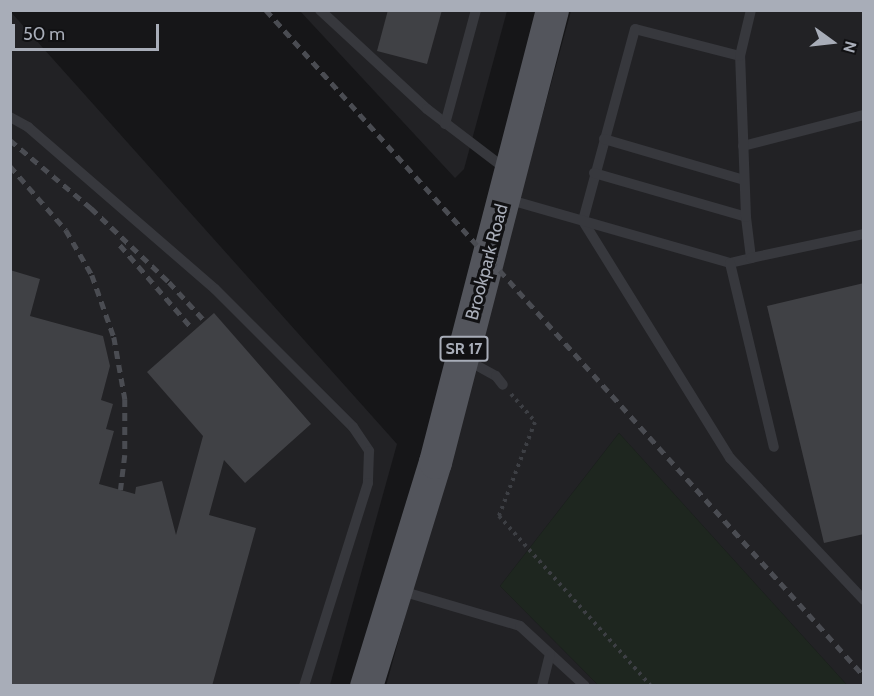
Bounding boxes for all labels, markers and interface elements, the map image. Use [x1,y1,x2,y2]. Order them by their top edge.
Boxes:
scale bar [15,12,162,50]
north arrow [802,12,862,72]
text: 50 m [23,23,65,45]
text: N [839,39,861,55]
street label: Brookpark Road [461,202,513,322]
road number: SR 17 [438,336,490,362]

